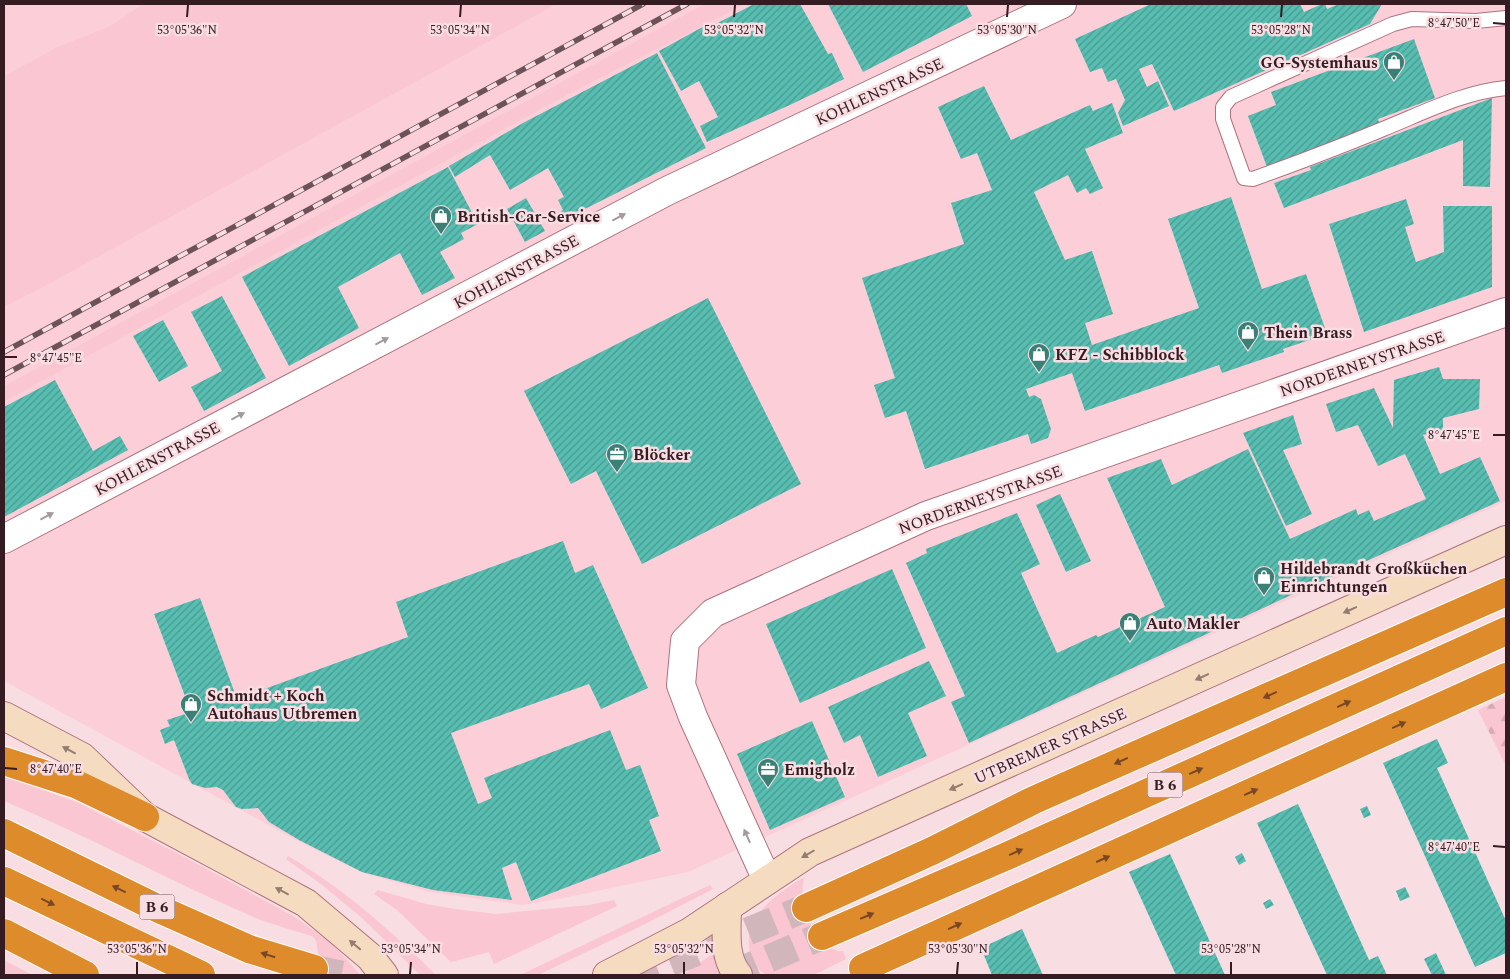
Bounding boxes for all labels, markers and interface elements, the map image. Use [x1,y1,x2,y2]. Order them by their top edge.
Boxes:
text: 8°47'50"E [1428,14,1480,33]
text: 53°05'36"N [157,21,217,40]
text: 53°05'34"N [430,21,490,40]
text: 53°05'32"N [704,21,764,40]
text: 53°05'30"N [977,21,1037,40]
text: 53°05'28"N [1251,21,1311,40]
shop icon: GG-Systemhaus [1382,50,1406,81]
place label: GG-Systemhaus [1261,51,1378,75]
street label: KOHLENSTRASSE [811,52,948,132]
shop icon: British-Car-Service [429,204,453,235]
place label: British-Car-Service [457,205,600,229]
one-way arrow [611,213,626,221]
street label: KOHLENSTRASSE [449,229,584,315]
shop icon: Thein Brass [1236,320,1260,351]
place label: Thein Brass [1264,321,1352,345]
street label: NORDERNEYSTRASSE [1277,324,1448,403]
one-way arrow [374,337,389,345]
shop icon: KFZ - Schibblock [1027,342,1051,373]
place label: KFZ - Schibblock [1055,343,1185,367]
text: 8°47'45"E [30,349,82,368]
one-way arrow [230,412,245,420]
street label: KOHLENSTRASSE [90,416,225,502]
text: 8°47'45"E [1428,426,1480,445]
office icon: Blöcker [605,442,629,473]
place label: Blöcker [633,443,690,467]
street label: NORDERNEYSTRASSE [895,459,1066,541]
one-way arrow [40,512,54,520]
place label: Hildebrandt Großküchen Einrichtungen [1280,557,1468,599]
shop icon: Hildebrandt Großküchen Einrichtungen [1252,565,1276,596]
one-way arrow [1343,606,1357,614]
shop icon: Auto Makler [1118,611,1142,642]
place label: Auto Makler [1146,612,1240,636]
one-way arrow [1195,673,1209,681]
place label: Schmidt + Koch Autohaus Utbremen [207,684,357,726]
shop icon: Schmidt + Koch Autohaus Utbremen [179,692,203,723]
one-way arrow [1263,692,1277,700]
one-way arrow [1337,699,1351,707]
street label: UTBREMER STRASSE [970,701,1131,790]
one-way arrow [1392,721,1406,729]
one-way arrow [62,746,75,755]
office icon: Emigholz [756,757,780,788]
one-way arrow [1114,757,1128,765]
place label: Emigholz [784,758,855,782]
text: 8°47'40"E [30,760,82,779]
one-way arrow [1189,766,1203,774]
road number: B 6 [1148,772,1182,798]
one-way arrow [949,784,963,792]
one-way arrow [1244,788,1258,796]
one-way arrow [742,829,750,843]
text: 8°47'40"E [1428,838,1480,857]
one-way arrow [1009,848,1023,856]
one-way arrow [800,850,815,858]
one-way arrow [1096,855,1110,863]
one-way arrow [112,885,126,893]
one-way arrow [275,887,289,895]
road number: B 6 [140,894,174,920]
one-way arrow [41,899,55,907]
one-way arrow [860,912,874,920]
one-way arrow [948,922,962,930]
one-way arrow [348,939,361,950]
text: 53°05'36"N [107,940,167,959]
text: 53°05'34"N [381,940,441,959]
text: 53°05'32"N [654,940,714,959]
text: 53°05'30"N [928,940,988,959]
text: 53°05'28"N [1201,940,1261,959]
one-way arrow [260,950,275,958]

